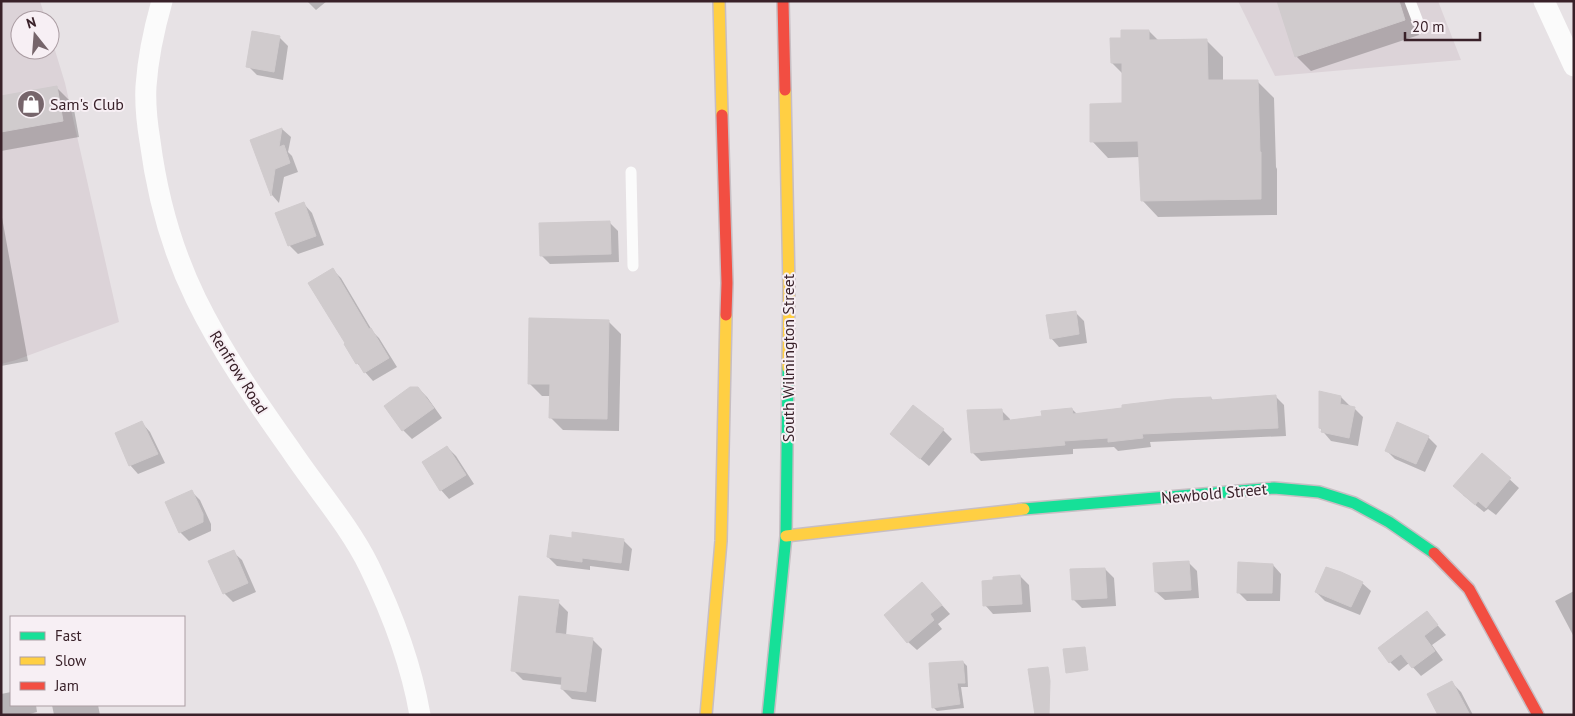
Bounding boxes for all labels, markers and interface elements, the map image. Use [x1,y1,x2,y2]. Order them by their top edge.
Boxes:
north arrow [10,10,60,60]
scale bar [1405,10,1480,42]
text: N [24,13,38,33]
text: 20 m [1412,17,1445,36]
shop icon: Sam's Club [16,89,46,119]
place label: Sam's Club [50,94,124,114]
street label: South Wilmington Street [778,273,798,442]
street label: Renfrow Road [206,327,272,417]
street label: Newbold Street [1160,478,1268,508]
legend [10,616,185,706]
text: Fast [55,626,82,645]
text: Slow [55,651,86,670]
text: Jam [54,676,79,695]

